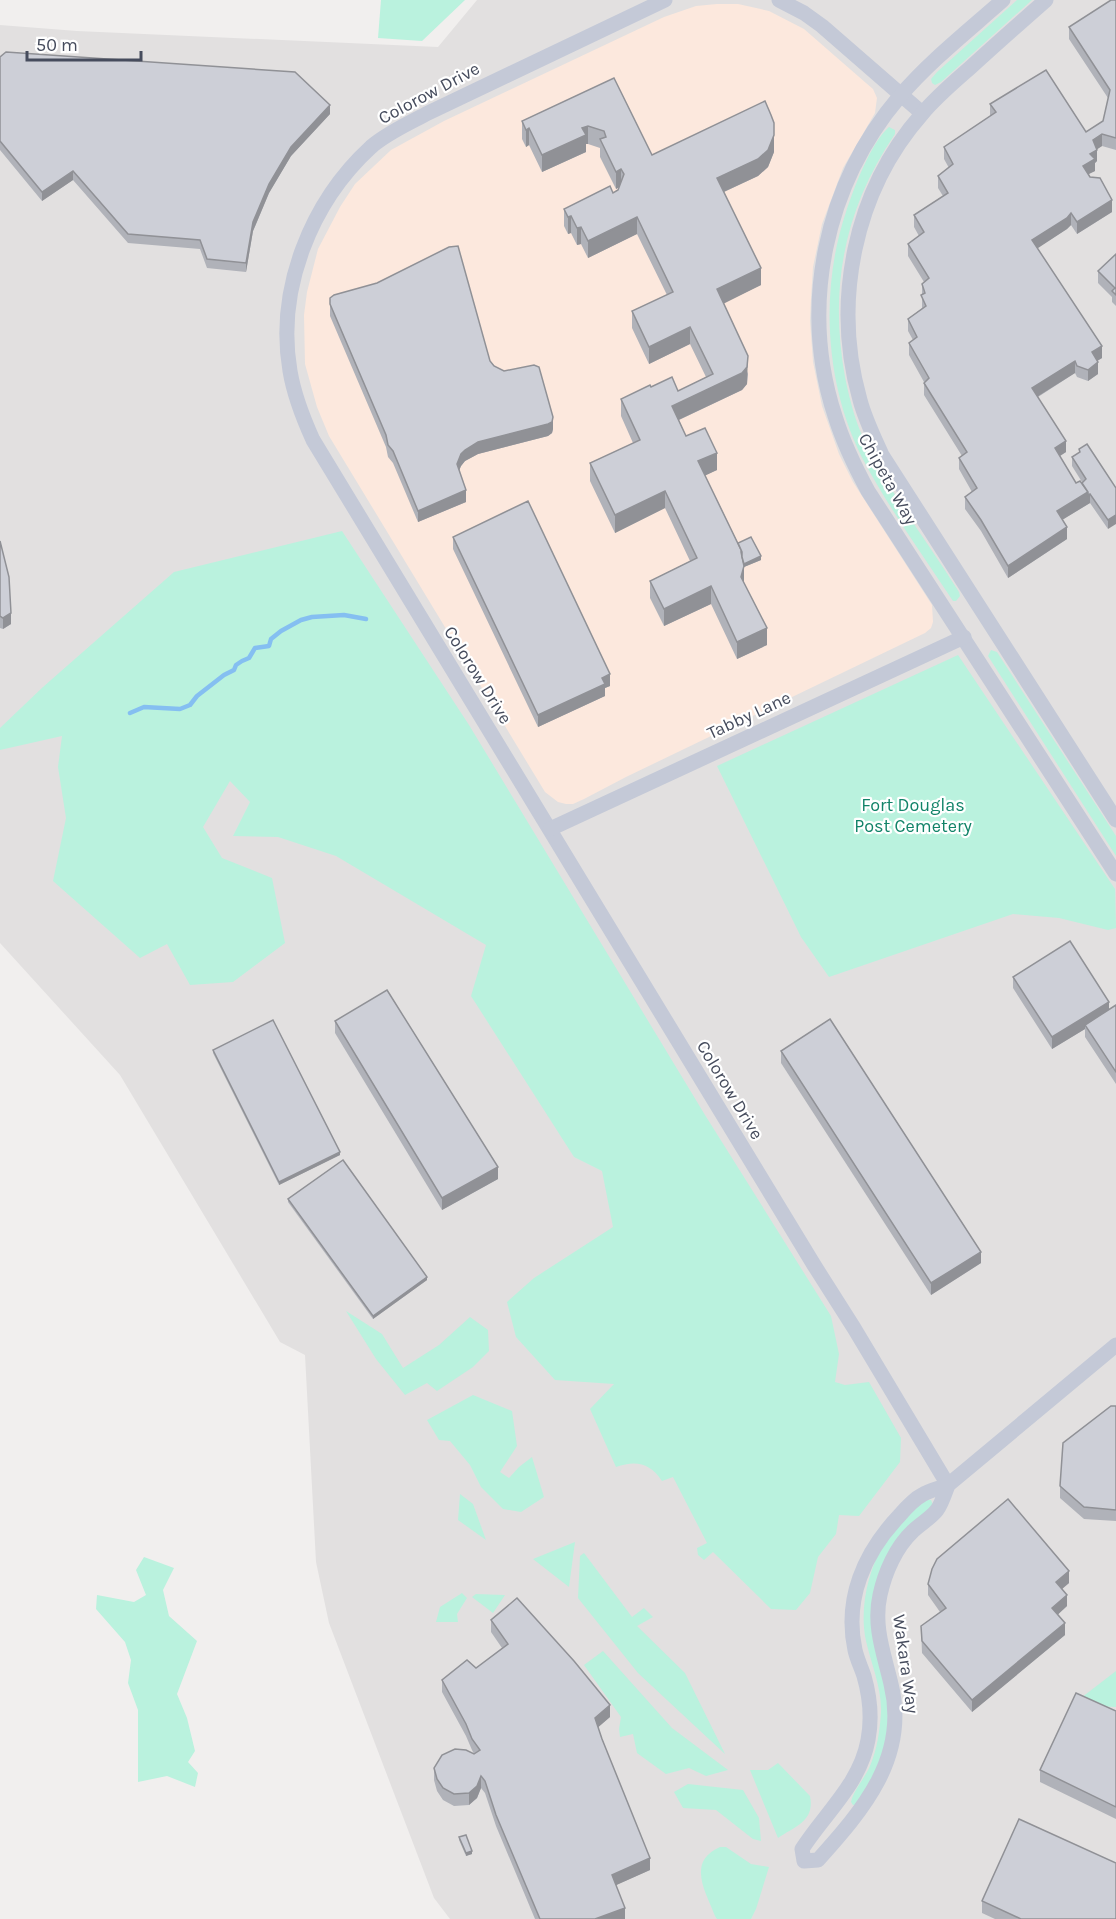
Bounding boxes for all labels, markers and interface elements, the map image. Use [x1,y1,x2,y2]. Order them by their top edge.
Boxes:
scale bar [27,24,141,62]
text: 50 m [36,34,78,56]
street label: Colorow Drive [375,57,483,129]
street label: Chipeta Way [854,429,923,529]
street label: Colorow Drive [439,622,517,728]
street label: Tabby Lane [704,686,794,744]
park label: Fort Douglas Post Cemetery [854,794,972,837]
street label: Colorow Drive [692,1037,768,1143]
street label: Wakara Way [888,1613,924,1716]

